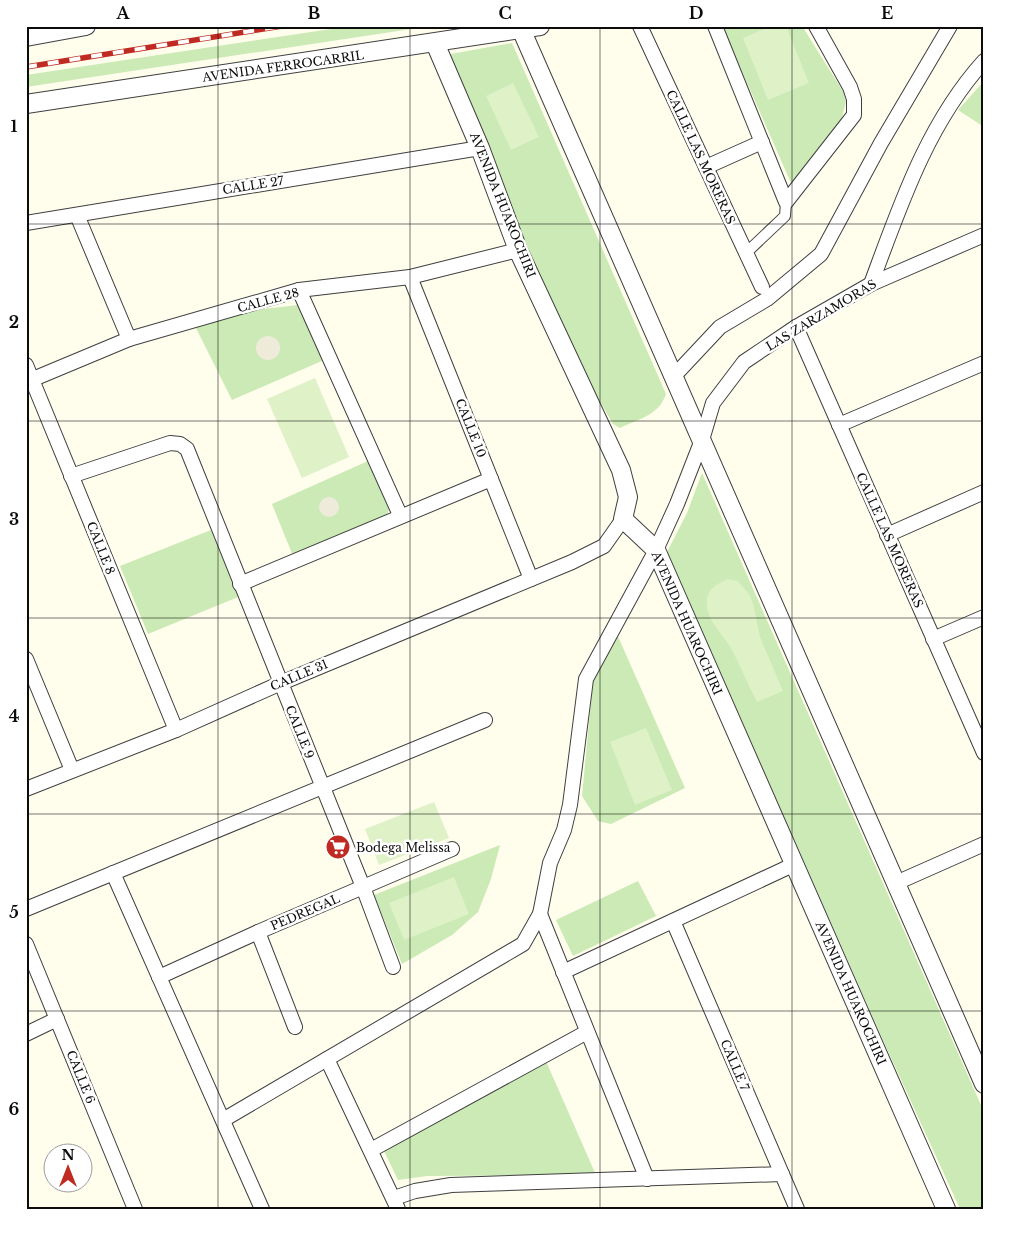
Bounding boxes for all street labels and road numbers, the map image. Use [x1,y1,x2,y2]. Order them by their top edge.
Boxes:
street label: AVENIDA FERROCARRIL [200,47,365,85]
street label: CALLE LAS MORERAS [663,87,739,227]
street label: AVENIDA HUAROCHIRI [467,129,539,280]
street label: CALLE 27 [221,173,286,197]
street label: LAS ZARZAMORAS [763,276,879,354]
street label: CALLE 28 [236,285,300,315]
street label: CALLE 10 [452,396,490,460]
street label: CALLE LAS MORERAS [853,470,927,610]
street label: CALLE 8 [84,519,118,577]
street label: AVENIDA HUAROCHIRI [648,548,726,697]
street label: CALLE 31 [268,656,330,694]
street label: CALLE 9 [283,703,317,761]
street label: PEDREGAL [268,891,342,933]
street label: AVENIDA HUAROCHIRI [812,918,890,1067]
street label: CALLE 7 [717,1037,753,1094]
street label: CALLE 6 [64,1048,99,1106]

